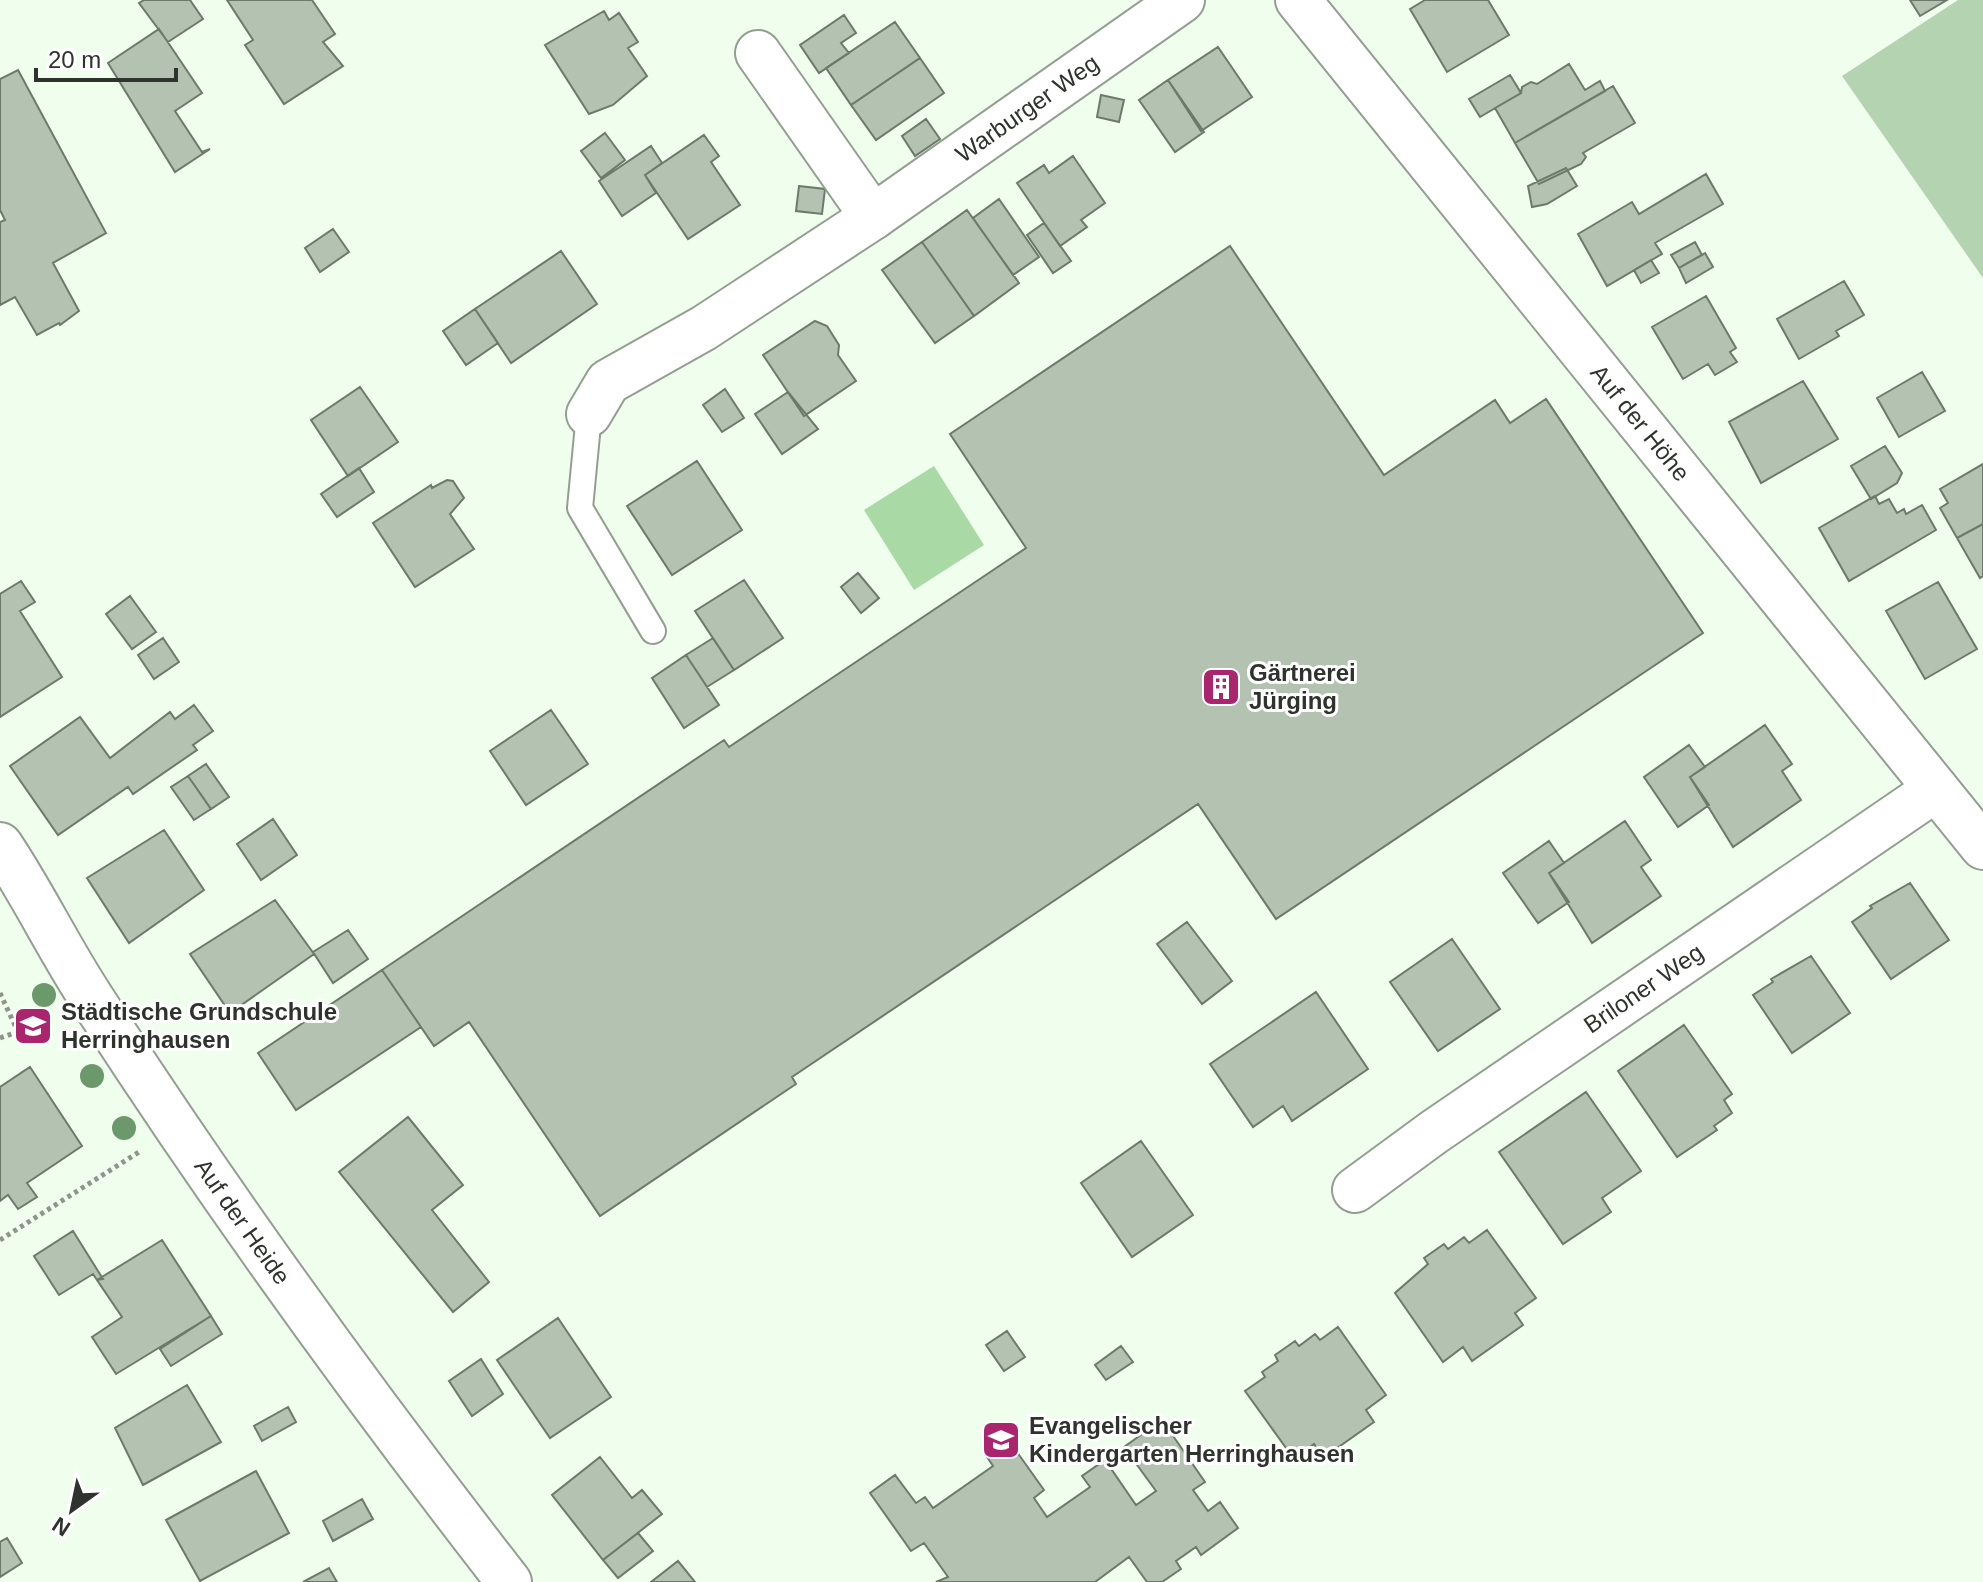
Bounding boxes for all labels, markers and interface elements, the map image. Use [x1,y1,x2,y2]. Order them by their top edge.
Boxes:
scale bar [36,32,176,82]
text: 20 m [48,46,101,73]
street label: Warburger Weg [950,49,1104,168]
street label: Auf der Höhe [1585,359,1695,486]
place label: Gärtnerei Jürging [1249,659,1356,714]
building icon: Gärtnerei Jürging [1200,666,1242,708]
street label: Briloner Weg [1579,938,1708,1038]
place label: Städtische Grundschule Herringhausen [61,998,337,1053]
school or university icon: Städtische Grundschule Herringhausen [12,1005,54,1047]
street label: Auf der Heide [189,1154,296,1289]
place label: Evangelischer Kindergarten Herringhausen [1029,1412,1354,1467]
school or university icon: Evangelischer Kindergarten Herringhausen [980,1419,1022,1461]
north arrow [32,1470,112,1550]
text: N [48,1512,75,1541]

